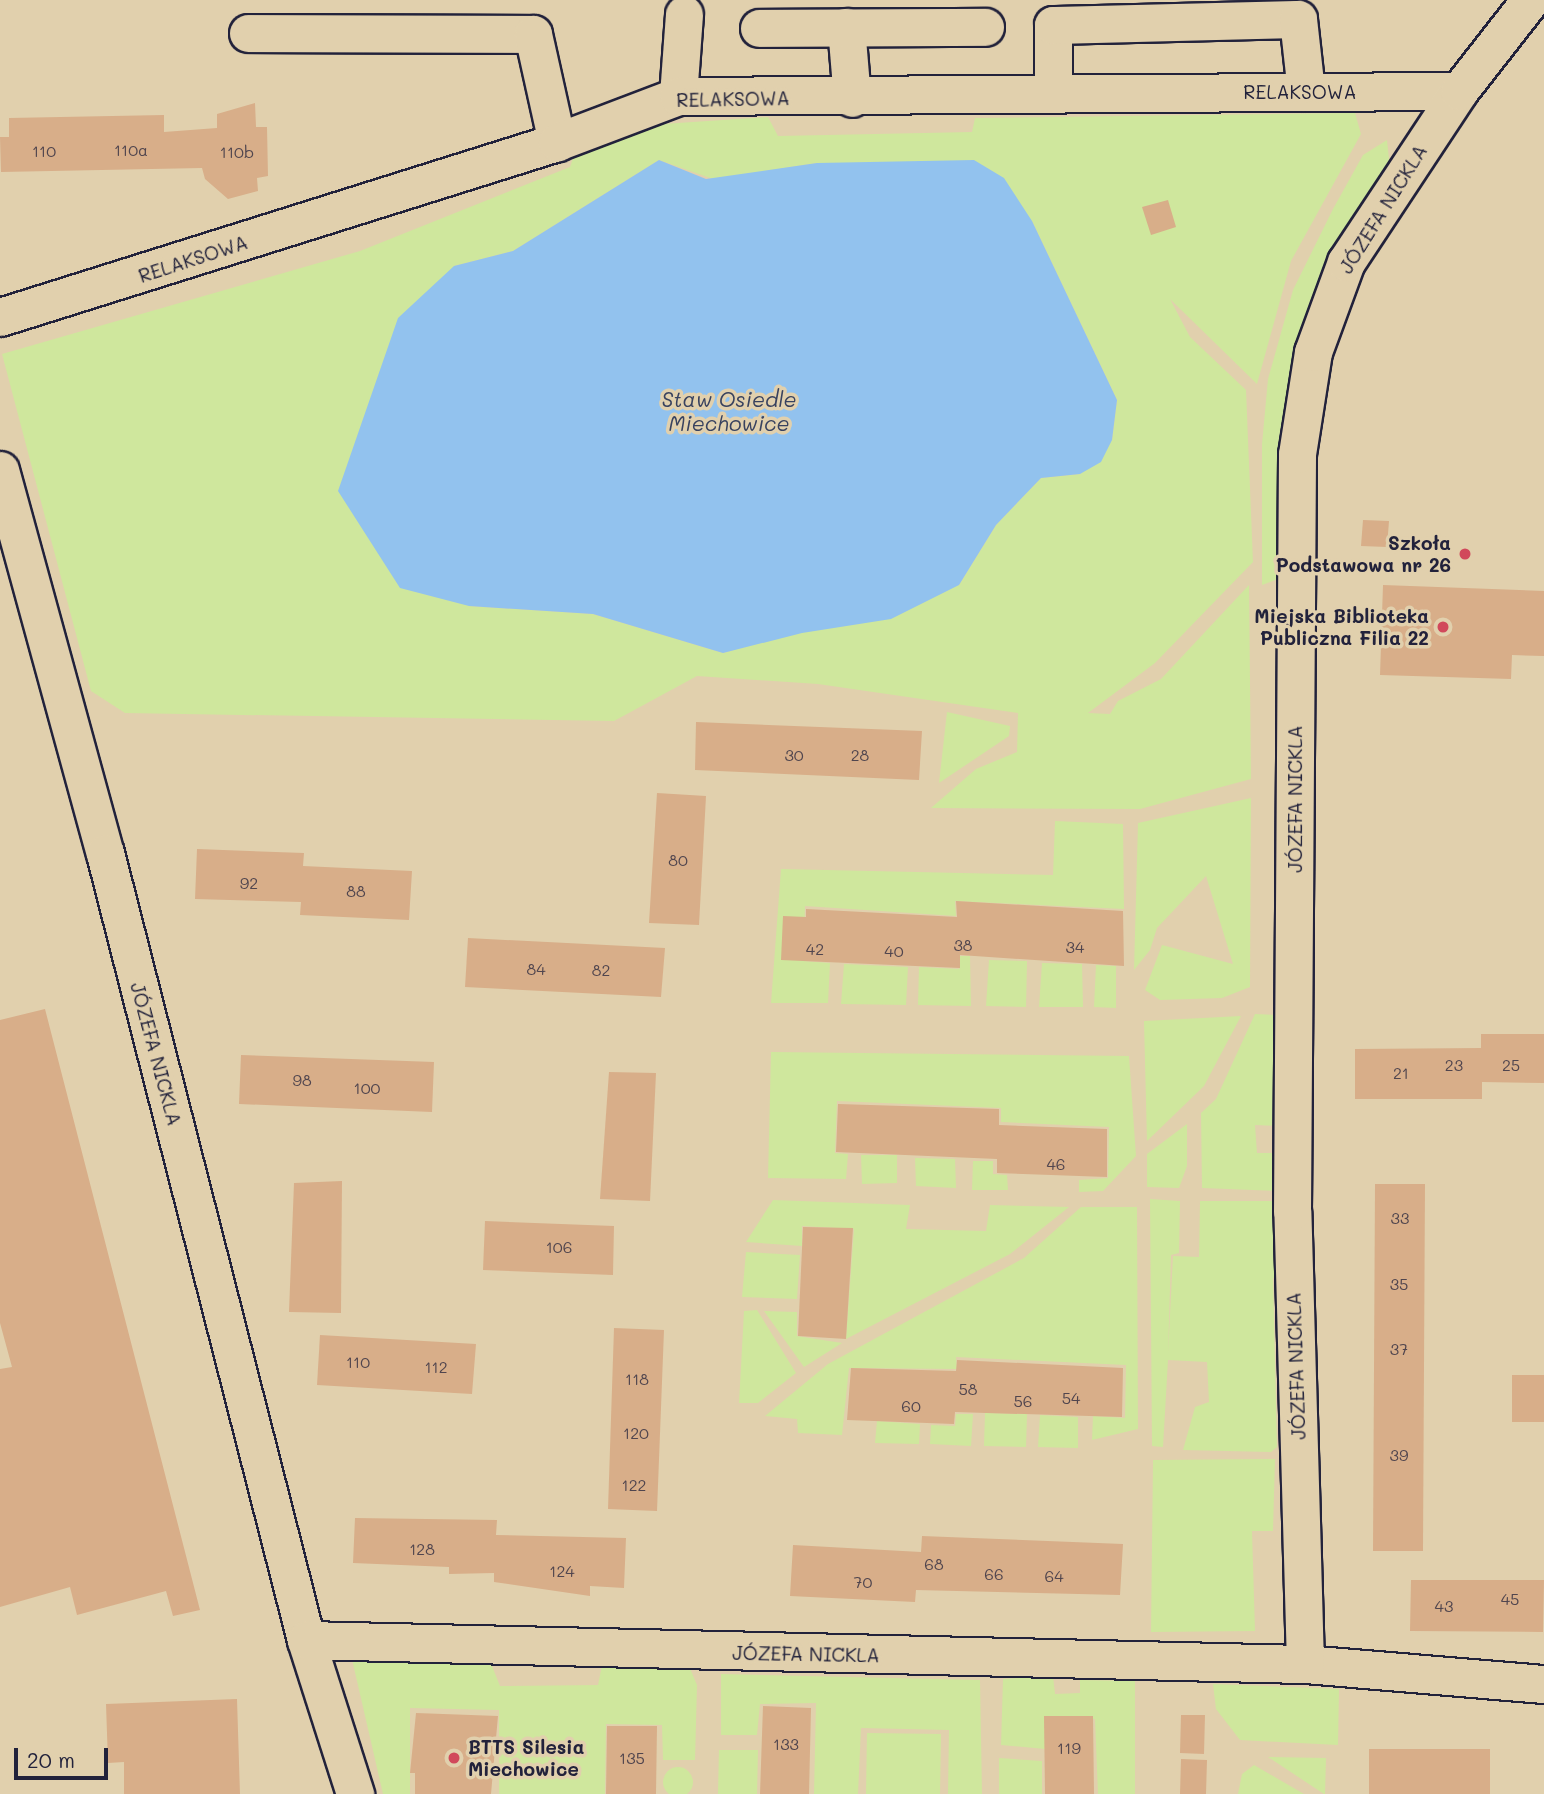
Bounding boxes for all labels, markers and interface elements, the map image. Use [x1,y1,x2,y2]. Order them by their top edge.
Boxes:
street label: RELAKSOWA [1243,81,1357,103]
street label: RELAKSOWA [676,87,790,111]
house number: 110a [114,140,148,160]
street label: JÓZEFA NICKLA [1334,140,1432,278]
house number: 110 [32,141,56,161]
house number: 110b [220,142,254,162]
street label: RELAKSOWA [136,231,250,287]
water label: Staw Osiedle Miechowice [661,386,797,436]
place label: Szkoła Podstawowa nr 26 [1276,532,1451,576]
marker: Szkoła Podstawowa nr 26 [1457,546,1473,562]
place label: Miejska Biblioteka Publiczna Filia 22 [1254,605,1429,649]
marker: Miejska Biblioteka Publiczna Filia 22 [1435,619,1451,635]
street label: JÓZEFA NICKLA [1284,725,1306,873]
house number: 30 [784,745,804,765]
house number: 28 [851,745,869,765]
house number: 80 [668,850,688,870]
house number: 92 [240,873,258,893]
house number: 88 [346,881,366,901]
house number: 38 [953,935,973,955]
house number: 34 [1066,937,1084,957]
house number: 42 [806,939,824,959]
house number: 40 [884,941,904,961]
house number: 84 [526,959,546,979]
house number: 82 [592,960,610,980]
street label: JÓZEFA NICKLA [126,980,186,1128]
house number: 23 [1445,1055,1463,1075]
house number: 25 [1502,1055,1520,1075]
house number: 21 [1393,1063,1409,1083]
house number: 98 [292,1070,312,1090]
house number: 100 [354,1078,380,1098]
house number: 46 [1046,1154,1066,1174]
house number: 33 [1391,1208,1409,1228]
house number: 106 [546,1237,572,1257]
house number: 35 [1390,1274,1408,1294]
street label: JÓZEFA NICKLA [1282,1292,1310,1440]
house number: 37 [1390,1339,1408,1359]
house number: 110 [346,1352,370,1372]
house number: 112 [424,1357,448,1377]
house number: 118 [625,1369,649,1389]
house number: 58 [958,1379,978,1399]
house number: 54 [1062,1388,1080,1408]
house number: 56 [1014,1391,1032,1411]
house number: 60 [901,1396,921,1416]
house number: 120 [623,1423,649,1443]
house number: 39 [1390,1445,1408,1465]
house number: 122 [622,1475,646,1495]
house number: 128 [409,1539,435,1559]
house number: 68 [924,1554,944,1574]
house number: 124 [549,1561,575,1581]
house number: 66 [984,1564,1004,1584]
house number: 64 [1044,1566,1064,1586]
house number: 70 [854,1572,872,1592]
house number: 45 [1501,1589,1519,1609]
house number: 43 [1435,1596,1453,1616]
street label: JÓZEFA NICKLA [732,1641,880,1667]
scale bar [18,1734,112,1778]
house number: 133 [773,1734,799,1754]
place label: BTTS Silesia Miechowice [468,1736,584,1780]
house number: 119 [1057,1738,1081,1758]
text: 20 m [27,1746,75,1773]
house number: 135 [619,1748,645,1768]
marker: BTTS Silesia Miechowice [446,1750,462,1766]

